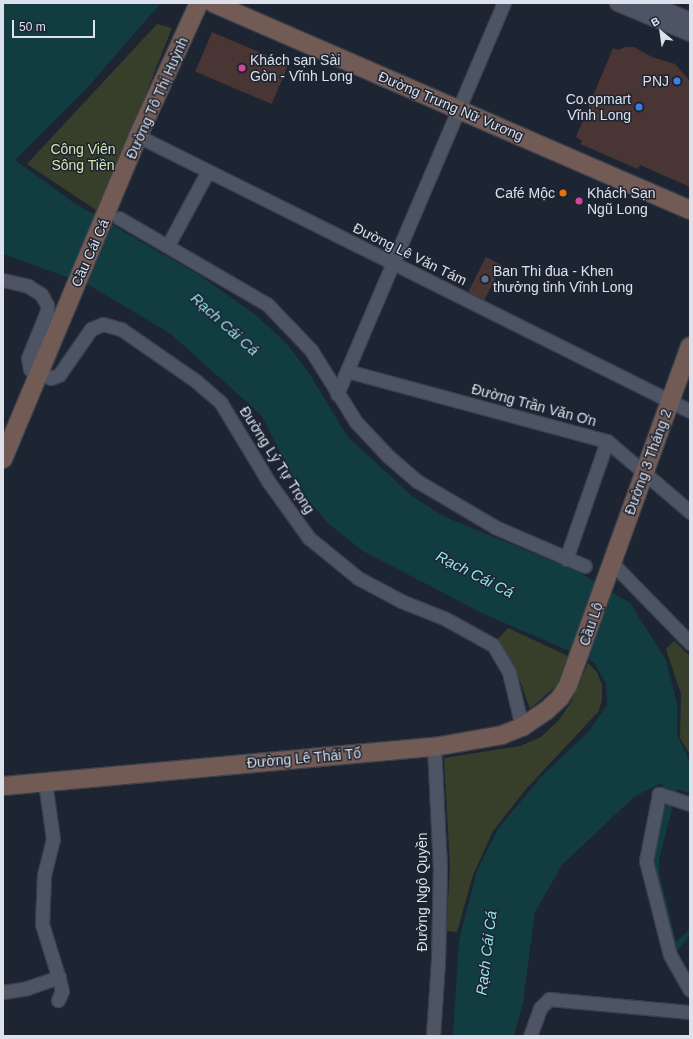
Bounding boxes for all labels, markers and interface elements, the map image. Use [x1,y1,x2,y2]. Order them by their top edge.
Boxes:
scale bar [14,12,97,38]
north arrow [641,12,681,52]
text: B [649,14,662,29]
text: 50 m [19,20,46,34]
street label: Đường Tô Thị Huỳnh [122,34,192,162]
place label: Khách sạn Sài Gòn - Vĩnh Long [250,52,353,84]
marker: Khách sạn Sài Gòn - Vĩnh Long [237,63,247,73]
street label: Đường Trưng Nữ Vương [376,68,526,144]
place label: PNJ [643,73,669,89]
marker: PNJ [672,76,682,86]
place label: Co.opmart Vĩnh Long [566,91,631,124]
marker: Co.opmart Vĩnh Long [634,102,644,112]
park label: Công Viên Sông Tiền [50,141,116,174]
place label: Café Mộc [495,185,555,201]
place label: Khách Sạn Ngũ Long [587,185,655,218]
marker: Café Mộc [558,188,568,198]
marker: Khách Sạn Ngũ Long [574,196,584,206]
street label: Cầu Cái Cá [68,217,112,289]
street label: Đường Lê Văn Tám [350,219,470,289]
place label: Ban Thi đua - Khen thưởng tỉnh Vĩnh Long [493,263,633,296]
marker: Ban Thi đua - Khen thưởng tỉnh Vĩnh Long [480,274,490,284]
water label: Rạch Cái Cá [187,289,263,359]
street label: Đường Trần Văn Ơn [470,380,598,430]
street label: Đường Lý Tự Trọng [236,403,318,517]
street label: Đường 3 Tháng 2 [621,407,675,517]
water label: Rạch Cái Cá [433,547,517,601]
street label: Cầu Lộ [576,600,606,648]
street label: Đường Lê Thái Tổ [246,745,362,771]
street label: Đường Ngô Quyền [414,833,430,951]
water label: Rạch Cái Cá [472,910,500,996]

